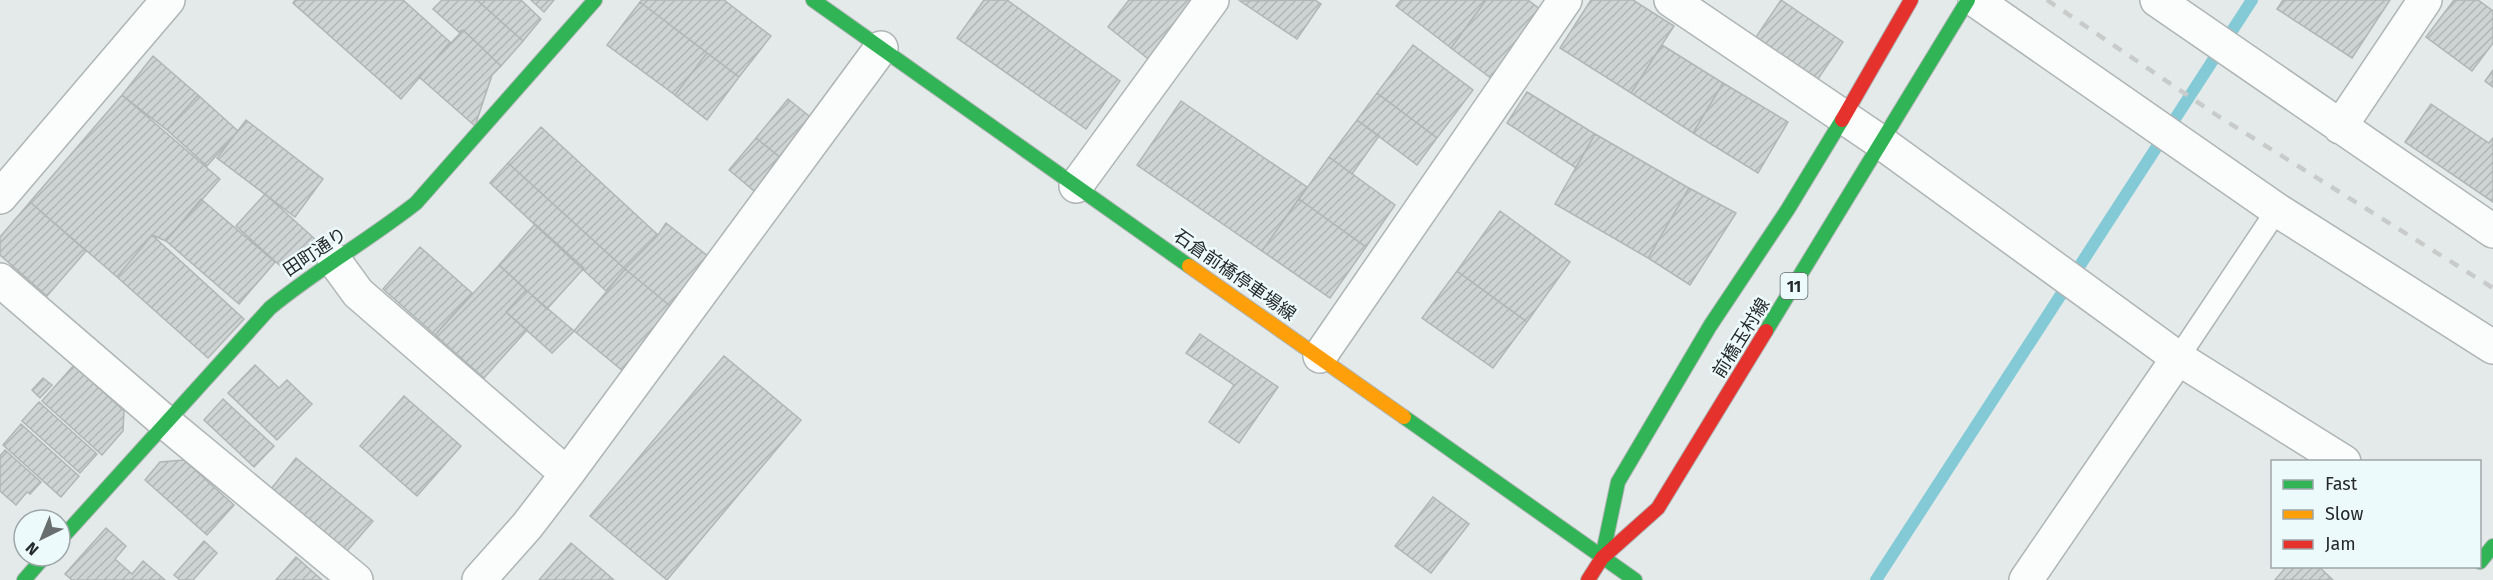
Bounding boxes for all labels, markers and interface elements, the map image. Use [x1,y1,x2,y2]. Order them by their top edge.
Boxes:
street label: 田町通り [279,223,351,281]
street label: 石倉前橋停車場線 [1170,225,1300,325]
road number: 11 [1780,273,1808,299]
street label: 前橋玉村線 [1708,294,1774,382]
legend [2271,460,2481,568]
text: Fast [2325,473,2358,495]
text: Slow [2325,503,2364,525]
north arrow [12,508,72,568]
text: Jam [2325,533,2356,555]
text: N [22,538,42,559]

